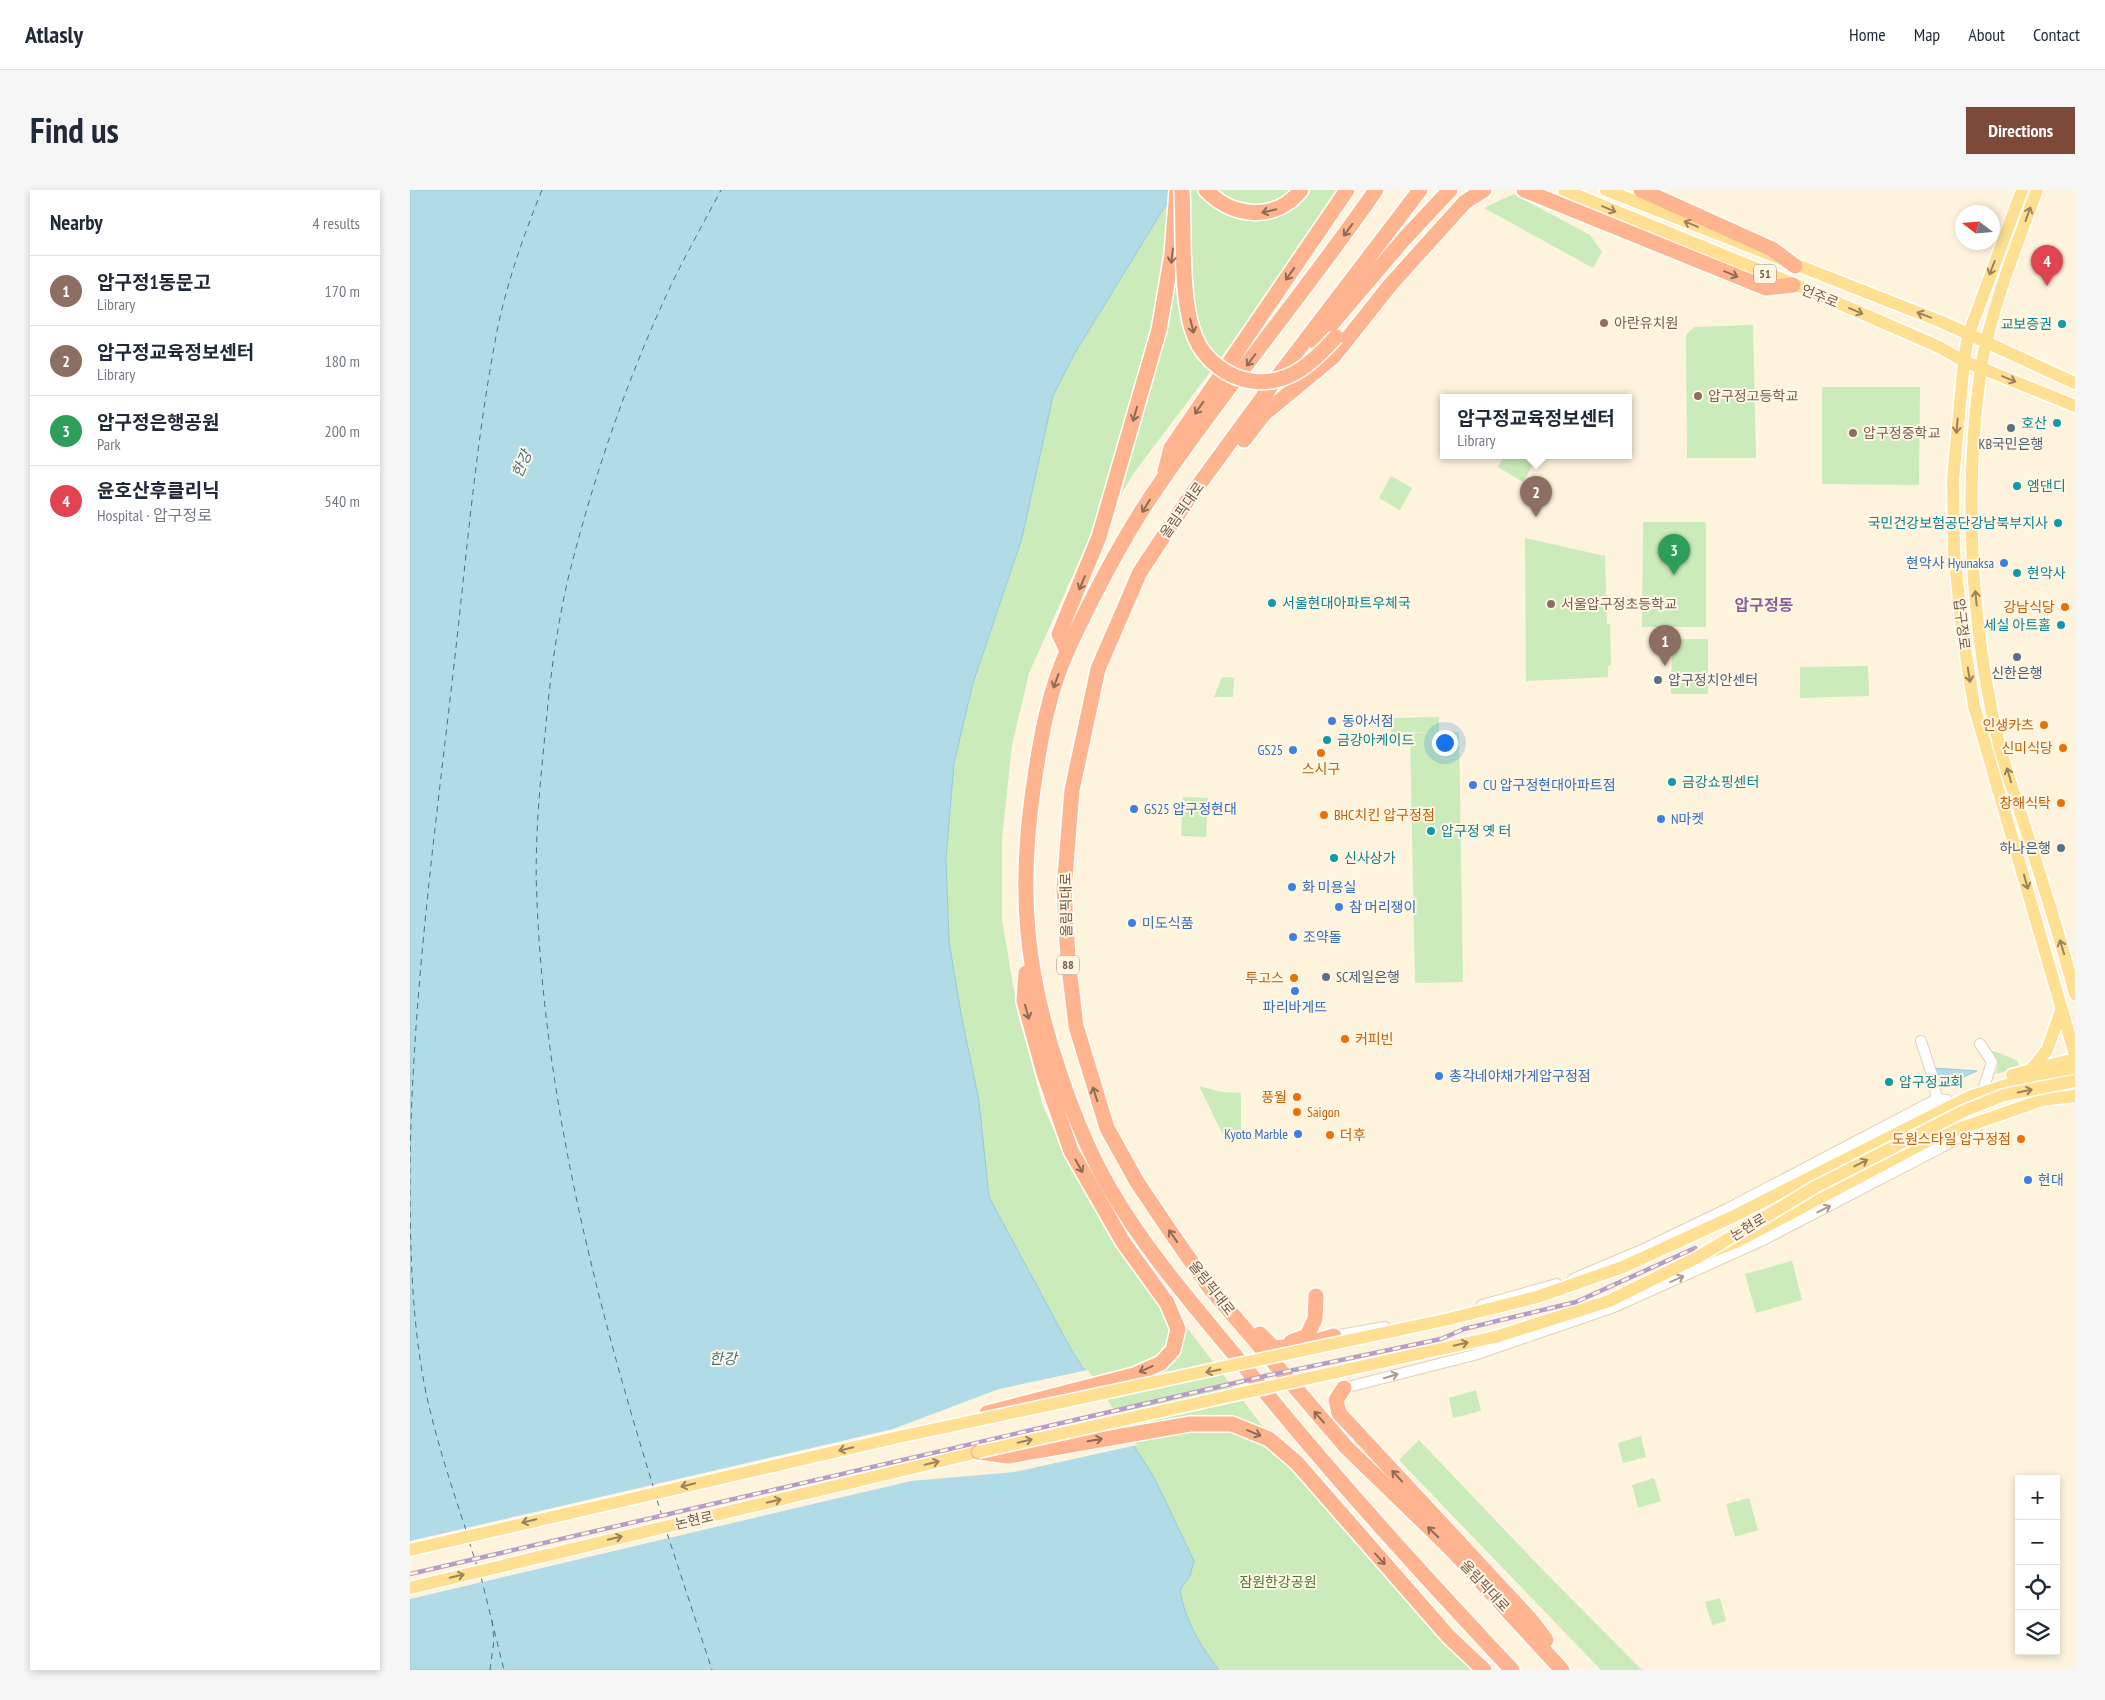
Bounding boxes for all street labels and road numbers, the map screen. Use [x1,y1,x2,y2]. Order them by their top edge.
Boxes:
road number: 51 [1754,264,1776,284]
street label: 언주로 [1799,280,1841,312]
street label: 올림픽대로 [1156,478,1208,542]
street label: 압구정로 [1950,597,1974,651]
street label: 올림픽대로 [1056,873,1076,937]
road number: 88 [1057,956,1079,974]
street label: 논현로 [1727,1209,1769,1245]
street label: 올림픽대로 [1185,1257,1239,1319]
street label: 논현로 [673,1507,715,1533]
street label: 올림픽대로 [1456,1556,1514,1616]

